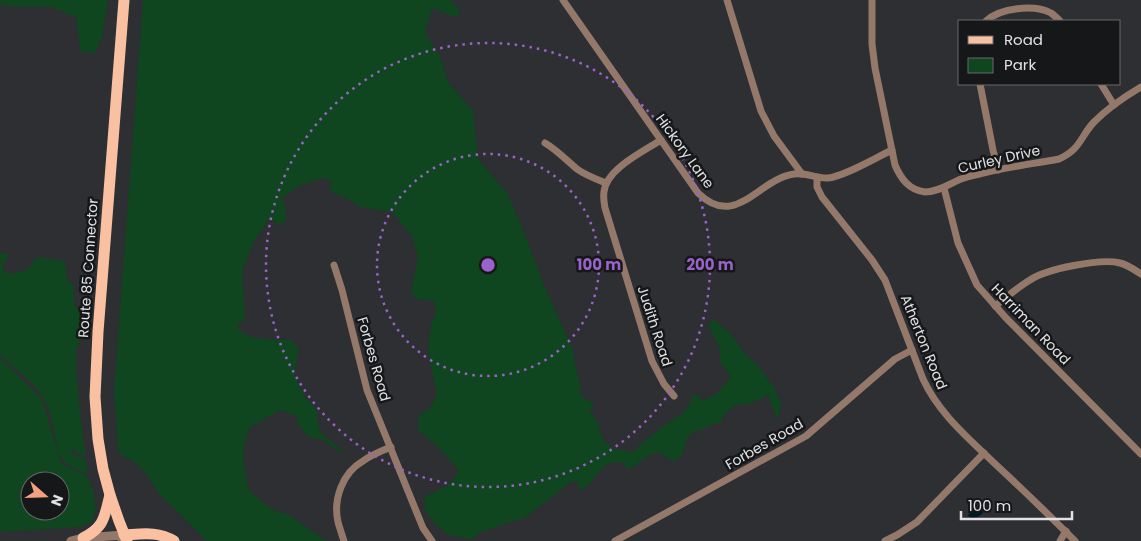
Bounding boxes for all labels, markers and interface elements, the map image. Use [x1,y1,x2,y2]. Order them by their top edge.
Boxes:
legend [958,20,1121,85]
text: Road [1004,29,1043,50]
text: Park [1004,54,1036,75]
street label: Hickory Lane [651,110,719,193]
street label: Curley Drive [956,140,1042,178]
street label: Route 85 Connector [73,198,103,338]
text: 100 m [577,254,621,275]
text: 200 m [686,254,734,275]
centre of rings [479,256,497,274]
street label: Harriman Road [987,279,1075,369]
street label: Judith Road [633,283,677,369]
street label: Atherton Road [896,292,952,392]
street label: Forbes Road [352,315,396,403]
street label: Forbes Road [721,414,807,474]
north arrow [20,471,70,521]
scale bar [961,488,1072,520]
text: N [46,492,68,509]
text: 100 m [968,495,1011,516]

